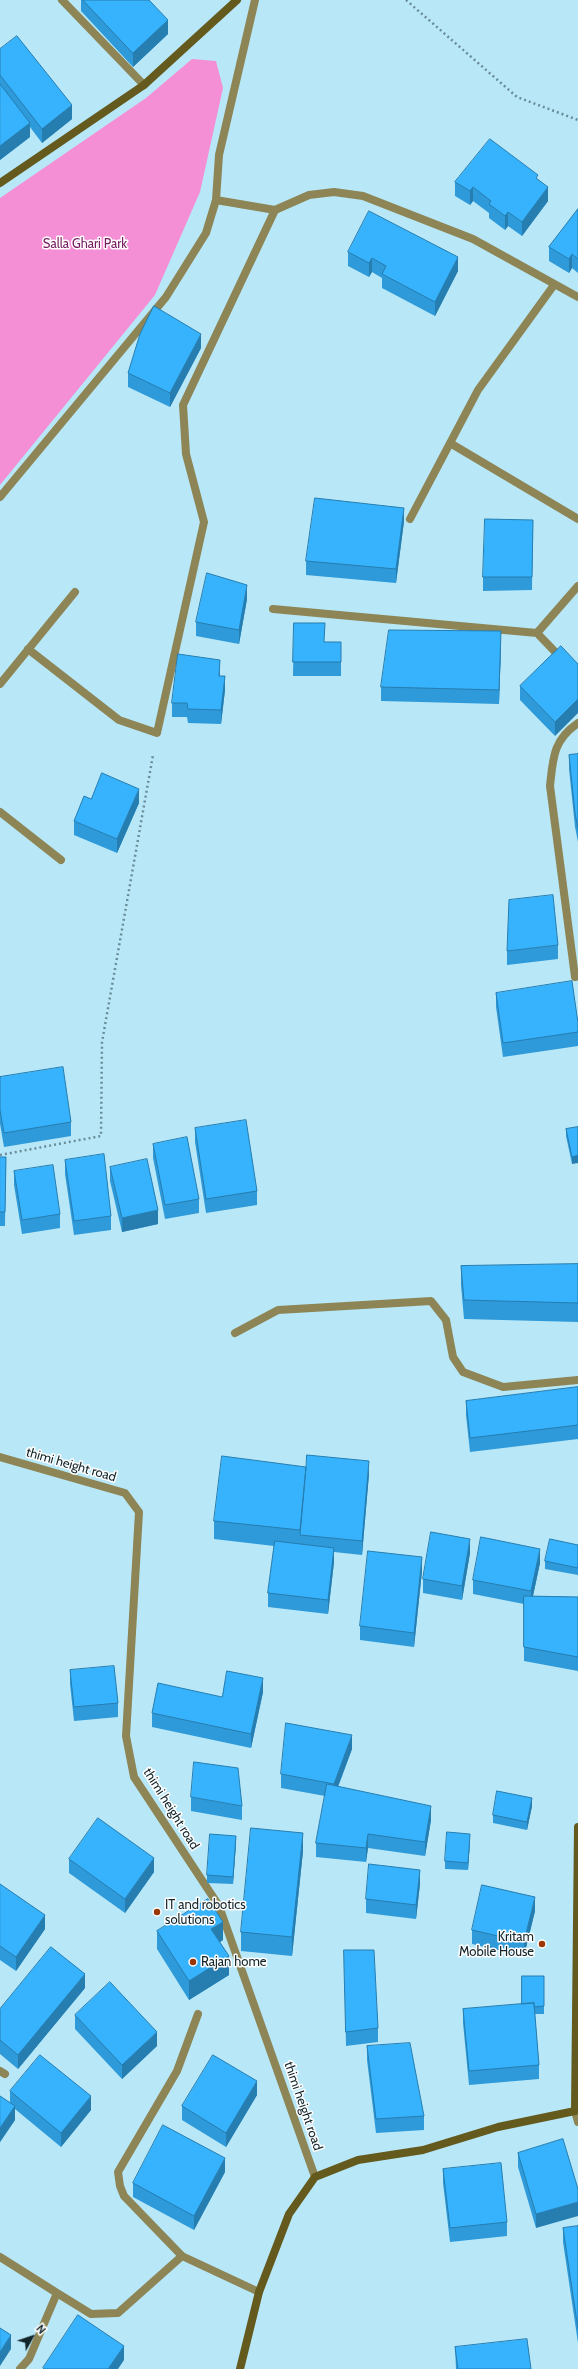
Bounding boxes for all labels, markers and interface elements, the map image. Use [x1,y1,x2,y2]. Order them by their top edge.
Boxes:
park label: Salla Ghari Park [43,236,127,252]
street label: thimi height road [24,1445,118,1485]
street label: thimi height road [140,1765,202,1853]
place label: IT and robotics solutions [165,1897,246,1928]
marker: IT and robotics solutions [152,1907,162,1917]
place label: Kritam Mobile House [459,1929,534,1960]
marker: Kritam Mobile House [537,1939,547,1949]
place label: Rajan home [201,1954,266,1970]
marker: Rajan home [188,1957,198,1967]
street label: thimi height road [280,2059,326,2153]
north arrow [12,2317,52,2357]
text: N [33,2322,49,2337]

